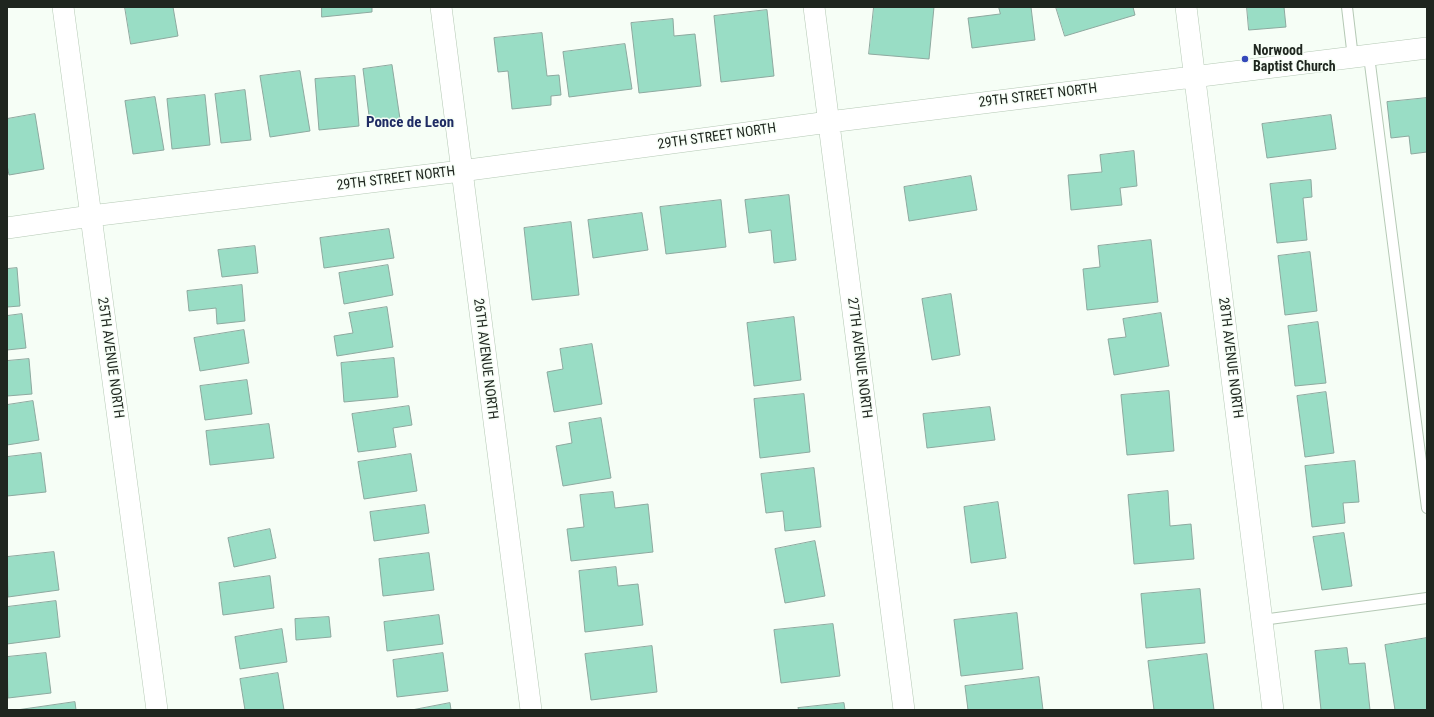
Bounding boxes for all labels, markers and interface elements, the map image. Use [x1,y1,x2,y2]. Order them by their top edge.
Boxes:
place label: Norwood Baptist Church [1253,43,1336,76]
marker: Norwood Baptist Church [1240,54,1250,64]
street label: 29TH STREET NORTH [978,80,1098,112]
district label: Ponce de Leon [366,114,454,132]
street label: 29TH STREET NORTH [657,120,777,154]
street label: 29TH STREET NORTH [336,163,456,195]
street label: 25TH AVENUE NORTH [93,296,127,420]
street label: 27TH AVENUE NORTH [843,296,875,420]
street label: 28TH AVENUE NORTH [1214,296,1246,420]
street label: 26TH AVENUE NORTH [469,297,501,421]

